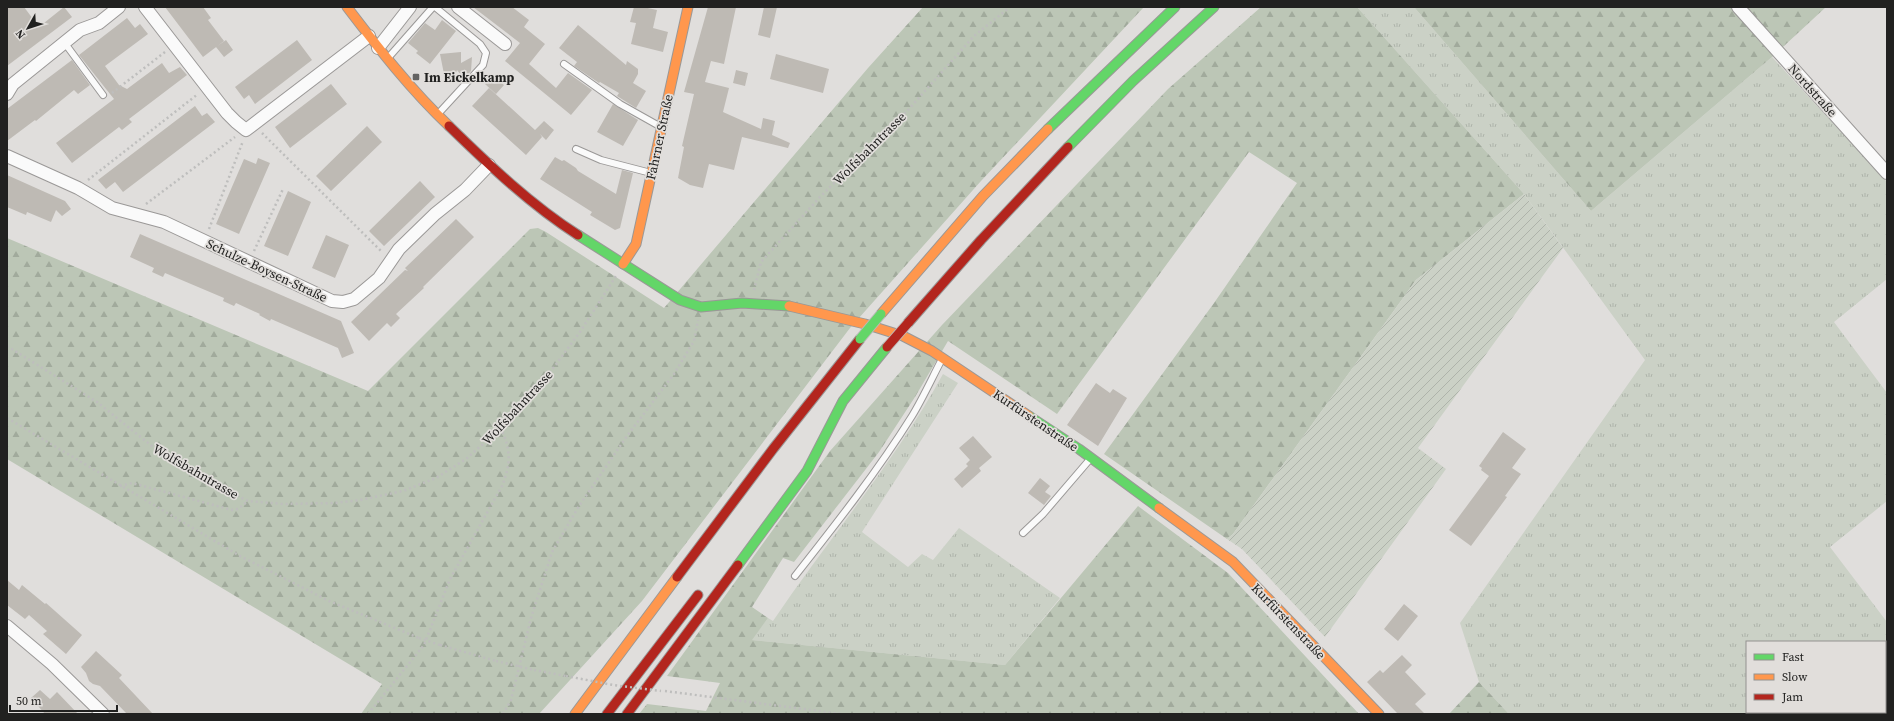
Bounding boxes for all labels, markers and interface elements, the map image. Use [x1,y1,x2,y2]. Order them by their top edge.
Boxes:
north arrow [8,8,48,48]
text: N [12,26,29,42]
street label: Nordstraße [1784,60,1841,121]
place label: Im Eickelkamp [424,69,514,86]
marker: Im Eickelkamp [411,72,421,82]
street label: Fahrner Straße [642,92,677,181]
street label: Wolfsbahntrasse [829,108,910,188]
street label: Schulze-Boysen-Straße [203,235,330,306]
street label: Wolfsbahntrasse [478,366,557,448]
street label: Kurfürstenstraße [990,386,1082,455]
street label: Wolfsbahntrasse [150,440,242,503]
street label: Kurfürstenstraße [1248,580,1330,663]
legend [1746,641,1886,713]
text: Fast [1782,649,1804,665]
text: Slow [1782,669,1808,685]
scale bar [10,687,117,713]
text: Jam [1781,689,1803,705]
text: 50 m [16,693,42,709]

